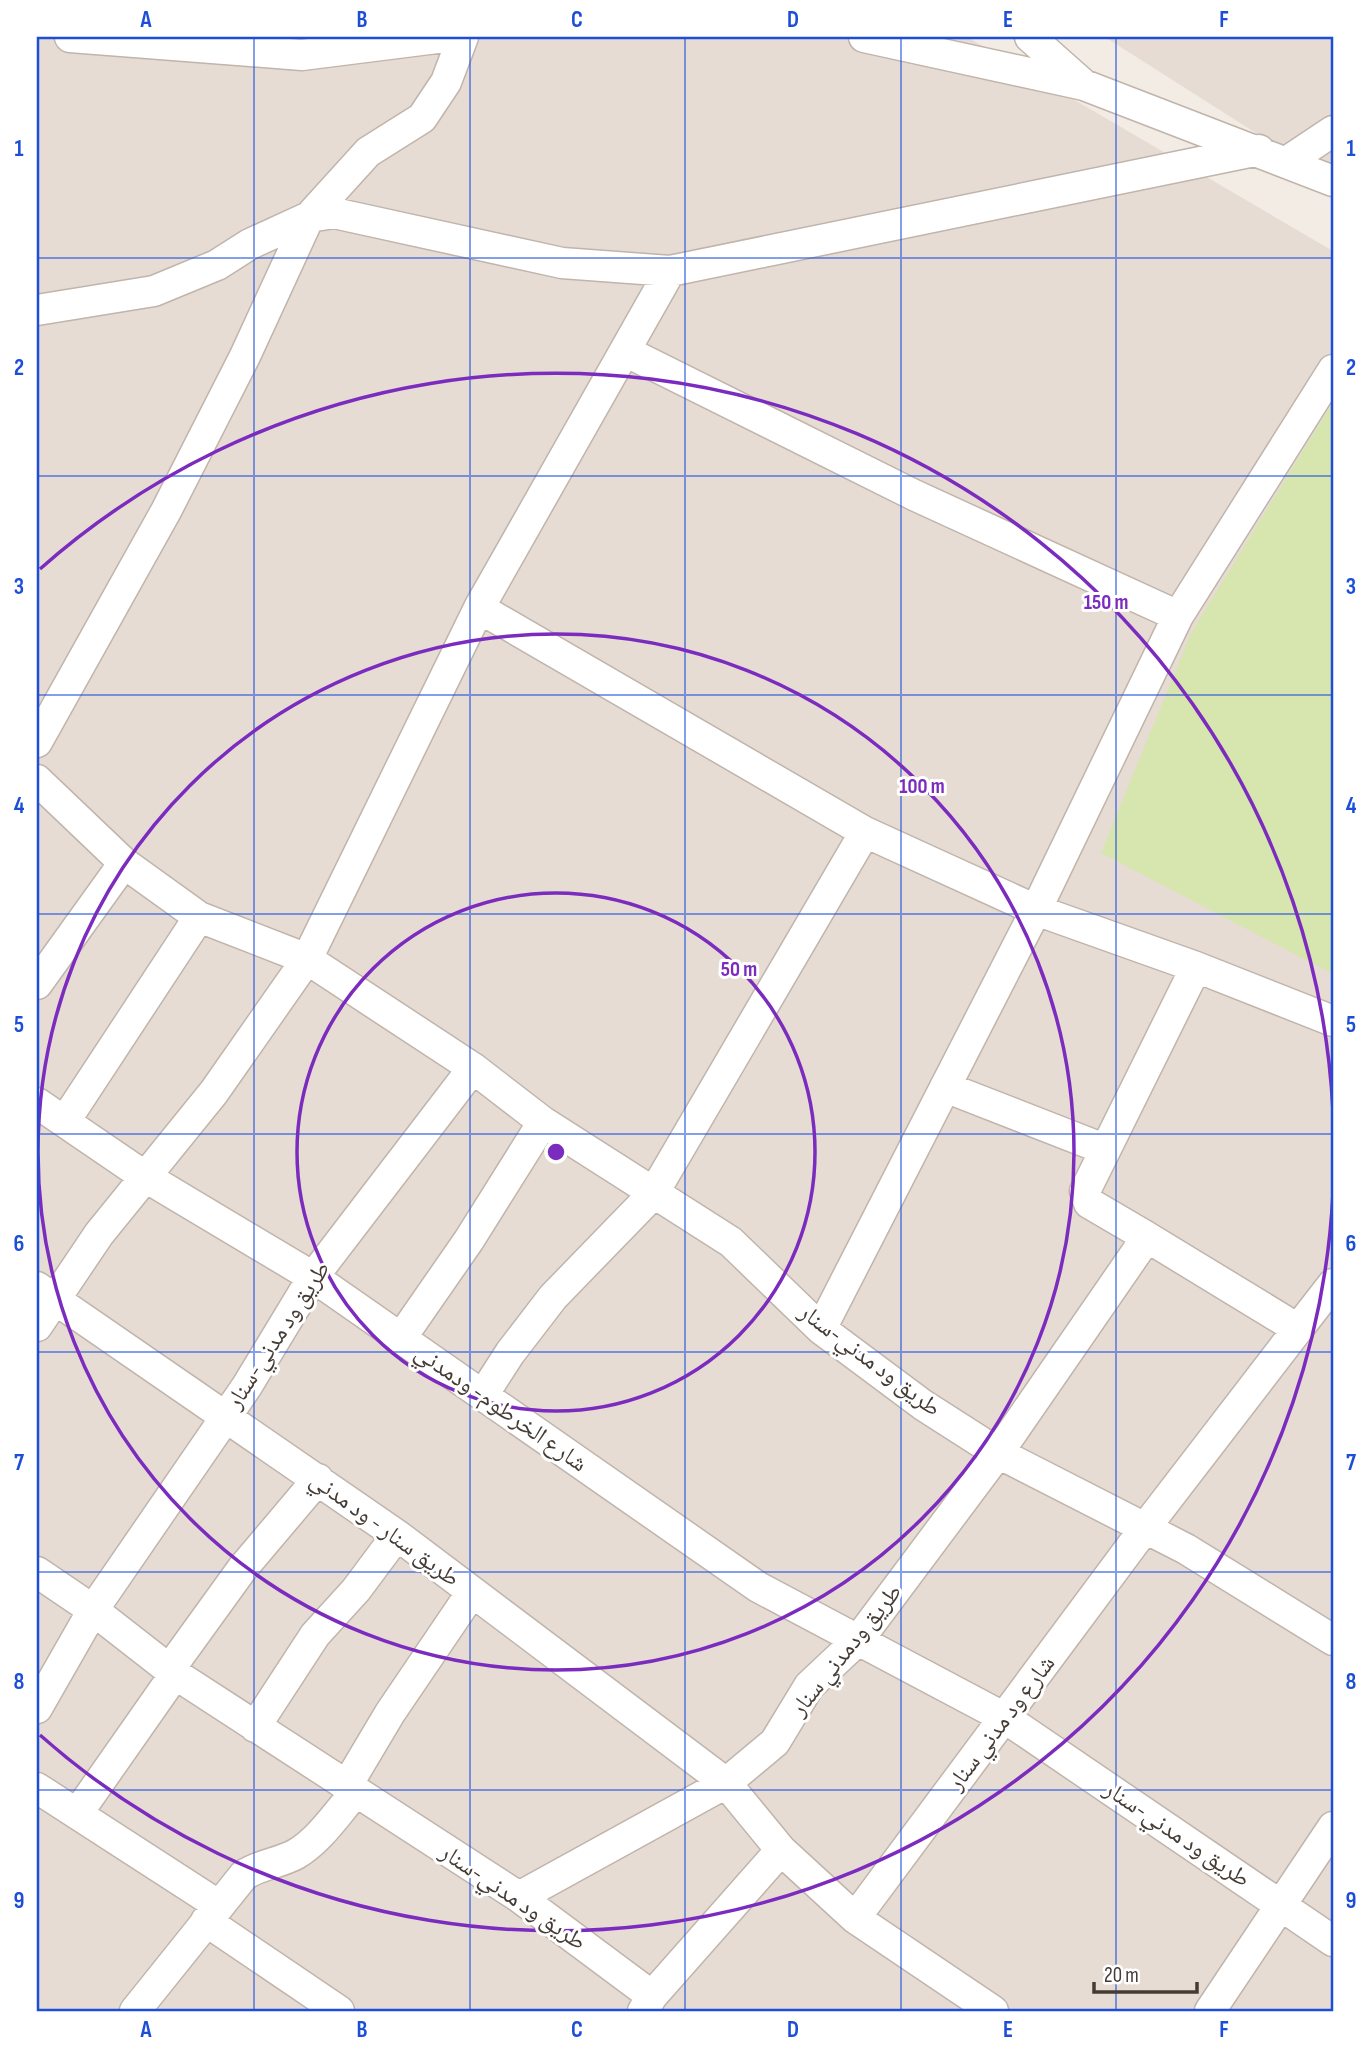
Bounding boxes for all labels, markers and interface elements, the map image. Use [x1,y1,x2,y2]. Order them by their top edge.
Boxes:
text: A [140,6,153,34]
text: B [357,6,368,34]
text: C [571,6,583,34]
text: D [787,6,799,34]
text: E [1003,6,1013,34]
text: F [1219,6,1229,34]
text: 1 [14,135,24,163]
text: 1 [1346,135,1356,163]
text: 2 [14,354,24,382]
text: 2 [1346,354,1356,382]
text: 3 [14,573,24,601]
text: 3 [1346,573,1356,601]
text: 150 m [1084,590,1128,615]
text: 100 m [899,774,945,799]
text: 4 [14,792,25,820]
text: 4 [1346,792,1357,820]
text: 50 m [721,957,757,982]
text: 5 [14,1011,24,1039]
text: 5 [1346,1011,1356,1039]
centre of rings [544,1140,568,1164]
text: 6 [14,1230,24,1258]
text: 6 [1346,1230,1356,1258]
street label: طريق ود مدني-سنار [219,1256,340,1417]
street label: طريق ود مدني-سنار [790,1297,947,1426]
street label: شارع الخرطوم- ودمدني [407,1338,593,1482]
text: 7 [14,1449,24,1477]
text: 7 [1346,1449,1356,1477]
street label: طريق سنار - ود مدني [302,1465,466,1596]
street label: طريق ودمدني سنار [783,1578,911,1725]
street label: شارع ود مدني سنار [940,1650,1065,1800]
text: 8 [14,1668,25,1696]
text: 8 [1346,1668,1357,1696]
street label: طريق ود مدني-سنار [1095,1774,1256,1897]
street label: طريق ود مدني-سنار [431,1837,592,1960]
text: 9 [14,1887,24,1915]
text: 9 [1346,1887,1356,1915]
scale bar [1094,1950,1197,1994]
text: 20 m [1104,1963,1139,1988]
text: A [140,2016,153,2044]
text: B [357,2016,368,2044]
text: C [571,2016,583,2044]
text: D [787,2016,799,2044]
text: E [1003,2016,1013,2044]
text: F [1219,2016,1229,2044]

